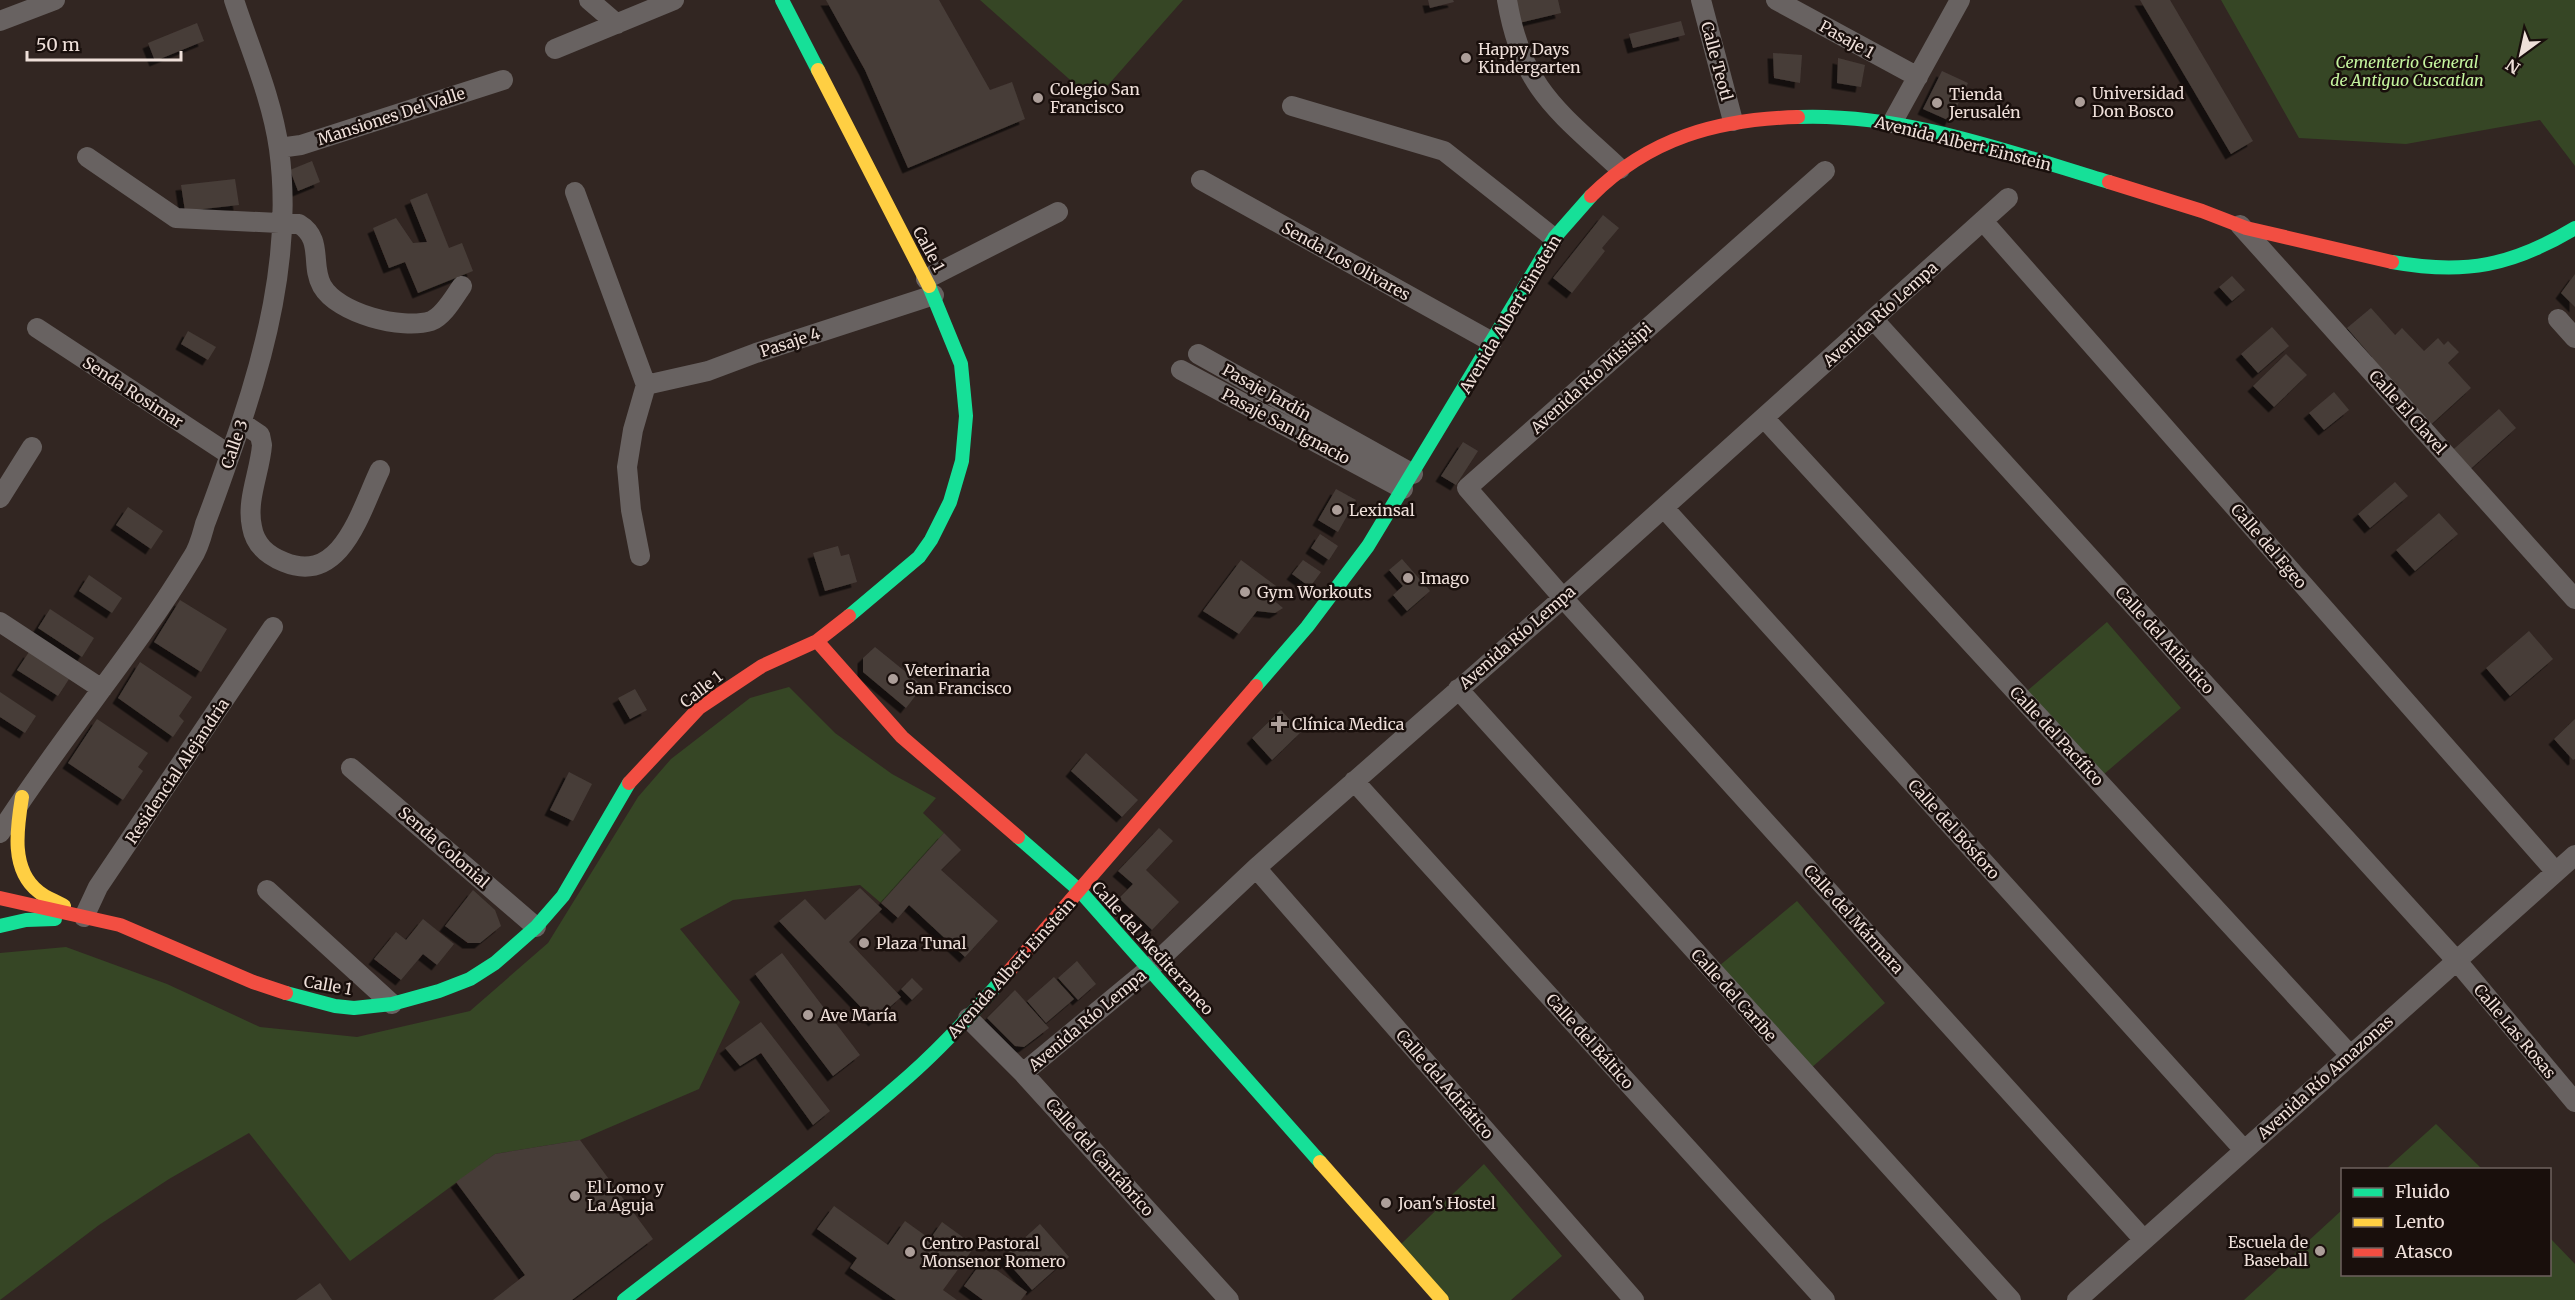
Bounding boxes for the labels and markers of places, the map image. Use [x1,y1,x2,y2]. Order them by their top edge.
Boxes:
place label: Happy Days Kindergarten [1478,39,1581,77]
marker: Happy Days Kindergarten [1459,51,1473,65]
place label: Colegio San Francisco [1050,79,1140,117]
place label: Universidad Don Bosco [2092,83,2185,121]
place label: Tienda Jerusalén [1948,84,2021,122]
marker: Colegio San Francisco [1031,91,1045,105]
marker: Universidad Don Bosco [2073,95,2087,109]
marker: Tienda Jerusalén [1930,96,1944,110]
place label: Lexinsal [1349,500,1415,520]
marker: Lexinsal [1330,503,1344,517]
place label: Imago [1420,568,1469,588]
marker: Imago [1401,571,1415,585]
place label: Gym Workouts [1257,582,1372,602]
marker: Gym Workouts [1238,585,1252,599]
place label: Veterinaria San Francisco [904,660,1012,698]
marker: Veterinaria San Francisco [886,672,900,686]
place label: Clínica Medica [1292,714,1405,734]
marker: Clínica Medica [1270,715,1288,733]
place label: Plaza Tunal [876,933,966,953]
marker: Plaza Tunal [857,936,871,950]
place label: Ave María [819,1005,897,1025]
marker: Ave María [801,1008,815,1022]
place label: El Lomo y La Aguja [587,1177,664,1215]
marker: El Lomo y La Aguja [568,1189,582,1203]
place label: Joan's Hostel [1397,1193,1496,1213]
marker: Joan's Hostel [1379,1196,1393,1210]
place label: Escuela de Baseball [2228,1232,2308,1270]
place label: Centro Pastoral Monsenor Romero [922,1233,1065,1271]
marker: Escuela de Baseball [2313,1244,2327,1258]
marker: Centro Pastoral Monsenor Romero [903,1245,917,1259]

